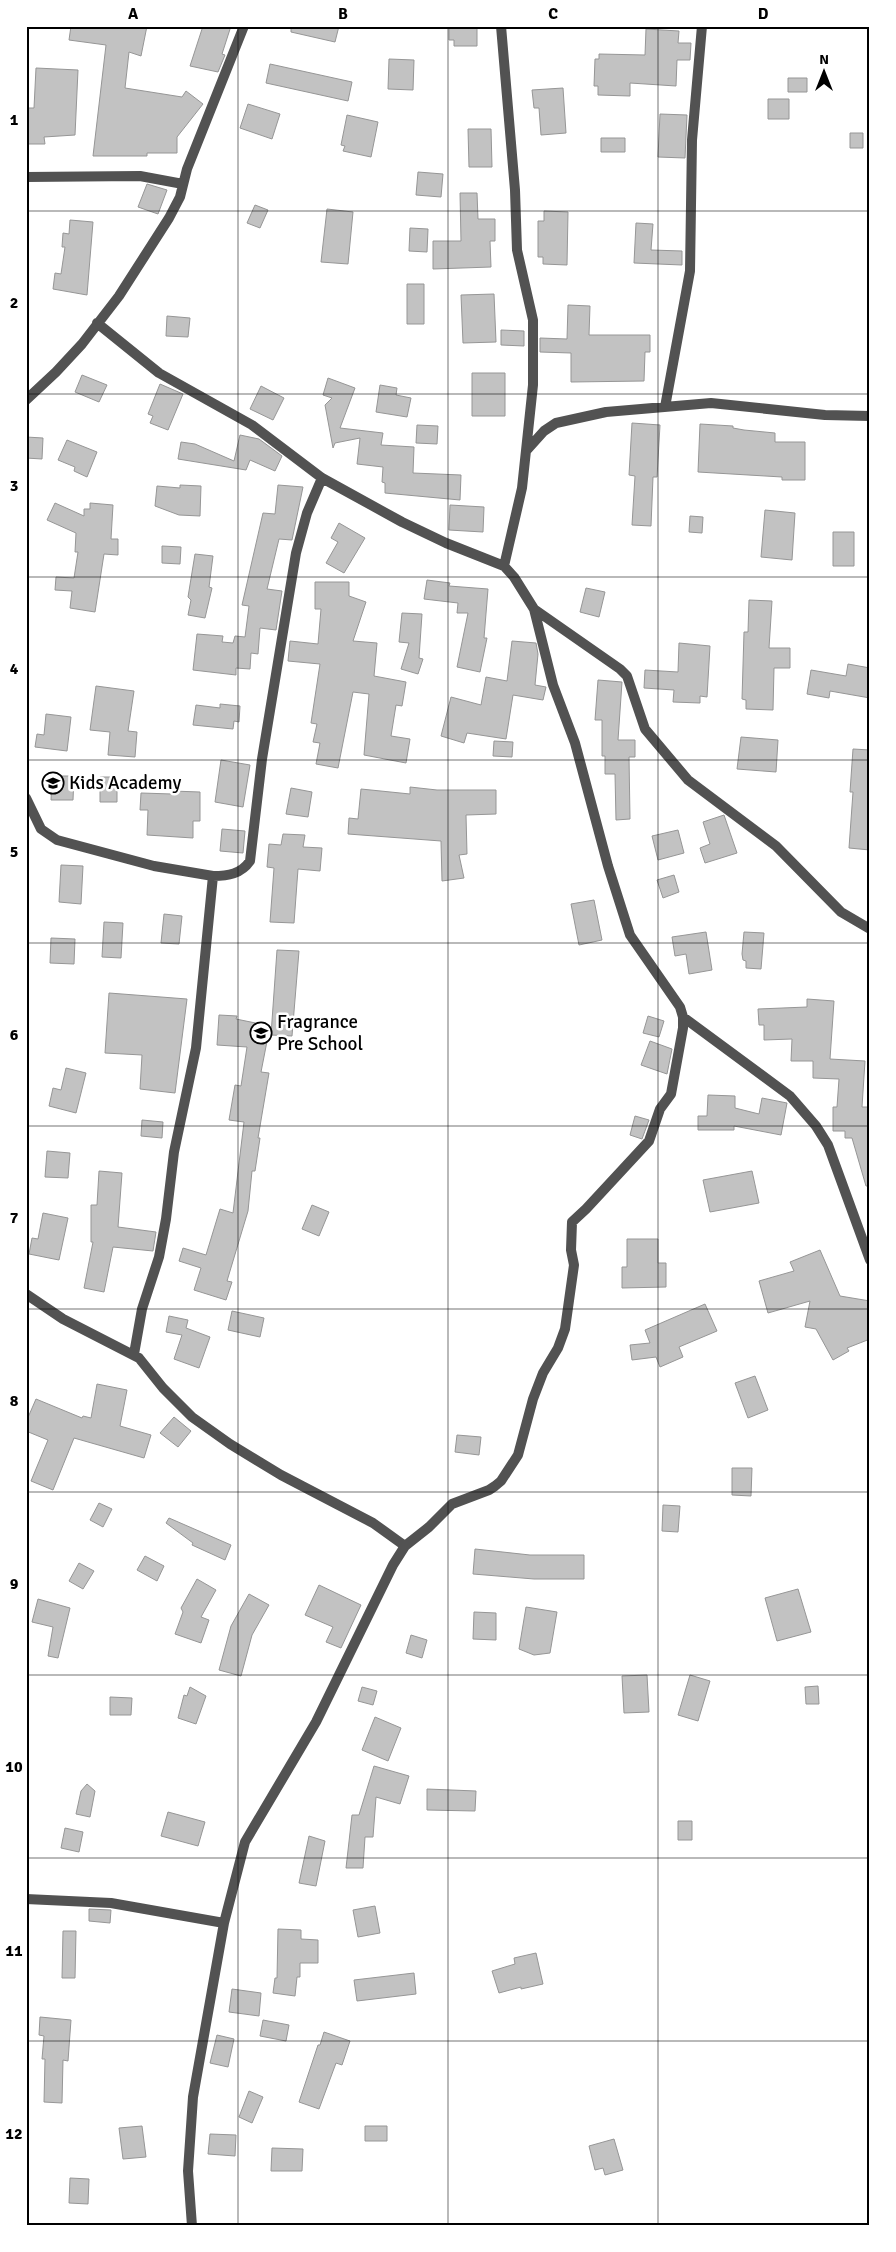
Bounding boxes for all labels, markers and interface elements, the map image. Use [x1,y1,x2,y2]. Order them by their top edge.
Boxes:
text: A [128,4,139,24]
text: B [338,4,348,24]
text: C [548,4,558,24]
text: D [758,4,769,24]
north arrow [798,48,848,98]
text: N [819,51,829,68]
text: 1 [10,110,19,130]
text: 2 [10,293,18,313]
text: 3 [10,476,18,496]
text: 4 [10,659,19,679]
school or university icon: Kids Academy [41,771,65,795]
place label: Kids Academy [69,771,181,795]
text: 5 [10,842,18,862]
place label: Fragrance Pre School [277,1010,363,1056]
school or university icon: Fragrance Pre School [249,1021,273,1045]
text: 6 [10,1025,19,1045]
text: 7 [10,1208,19,1228]
text: 8 [10,1391,19,1411]
text: 9 [10,1574,19,1594]
text: 10 [5,1757,23,1777]
text: 11 [5,1941,23,1961]
text: 12 [5,2124,23,2144]

